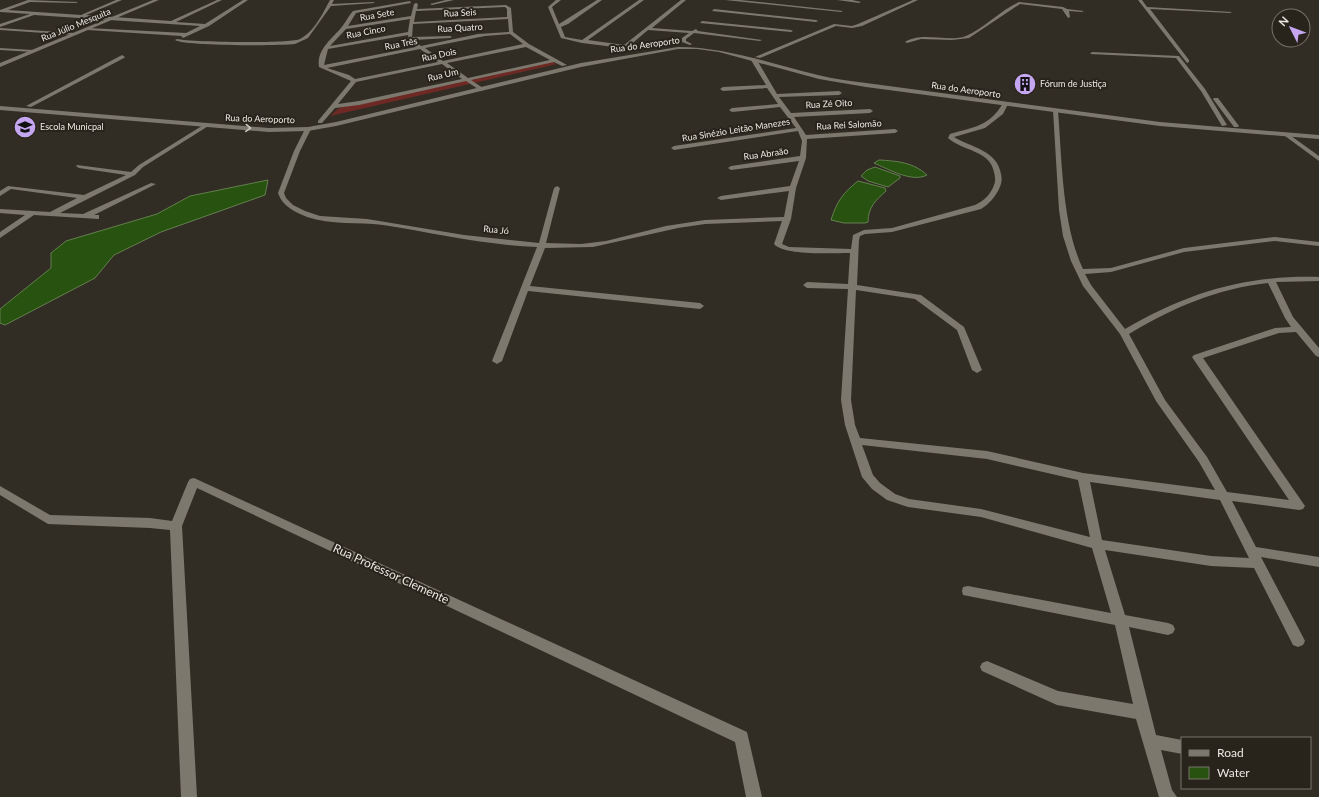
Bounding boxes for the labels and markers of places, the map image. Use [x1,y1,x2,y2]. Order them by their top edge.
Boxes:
building icon: Fórum de Justiça [1012,71,1038,97]
place label: Fórum de Justiça [1040,78,1107,89]
school or university icon: Escola Municpal [12,114,38,140]
place label: Escola Municpal [40,121,104,132]

